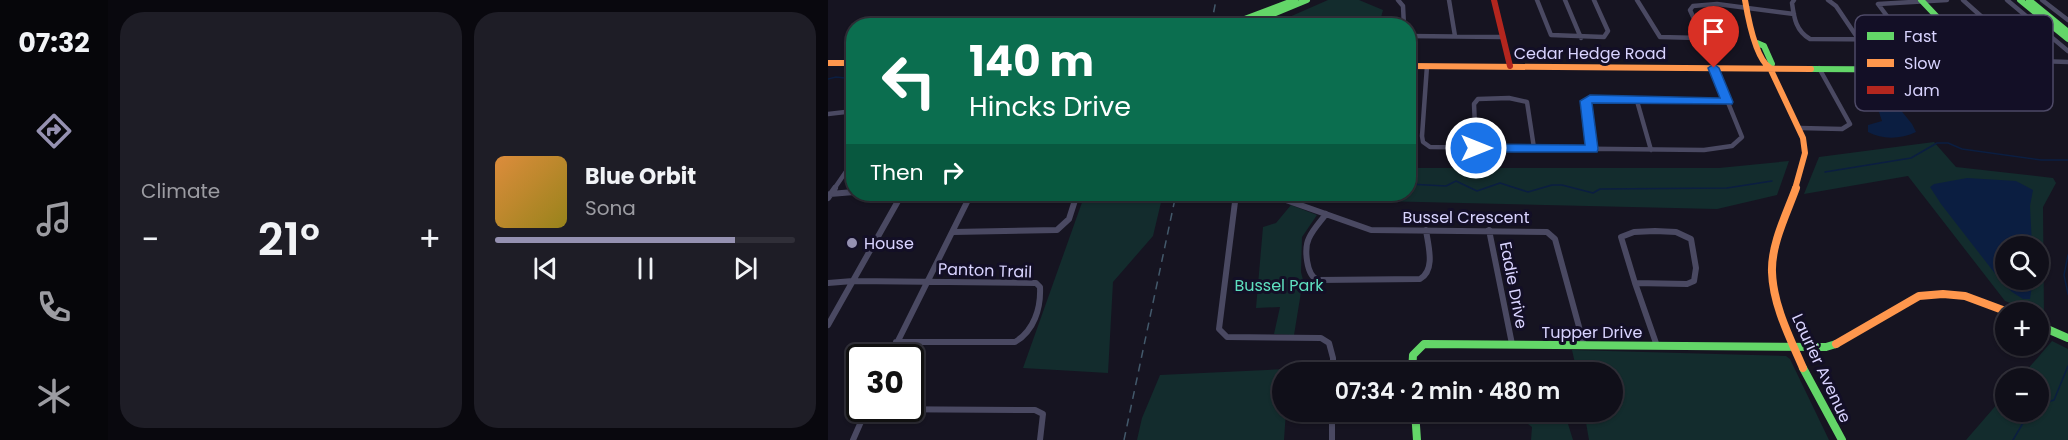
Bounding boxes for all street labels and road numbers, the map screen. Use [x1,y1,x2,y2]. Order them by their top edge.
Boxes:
street label: Cedar Hedge Road [1514,42,1666,65]
street label: Bussel Crescent [1402,206,1530,229]
street label: Eadie Drive [1494,240,1533,331]
street label: Panton Trail [938,257,1032,284]
street label: Laurier Avenue [1786,310,1857,427]
street label: Tupper Drive [1542,321,1642,344]

